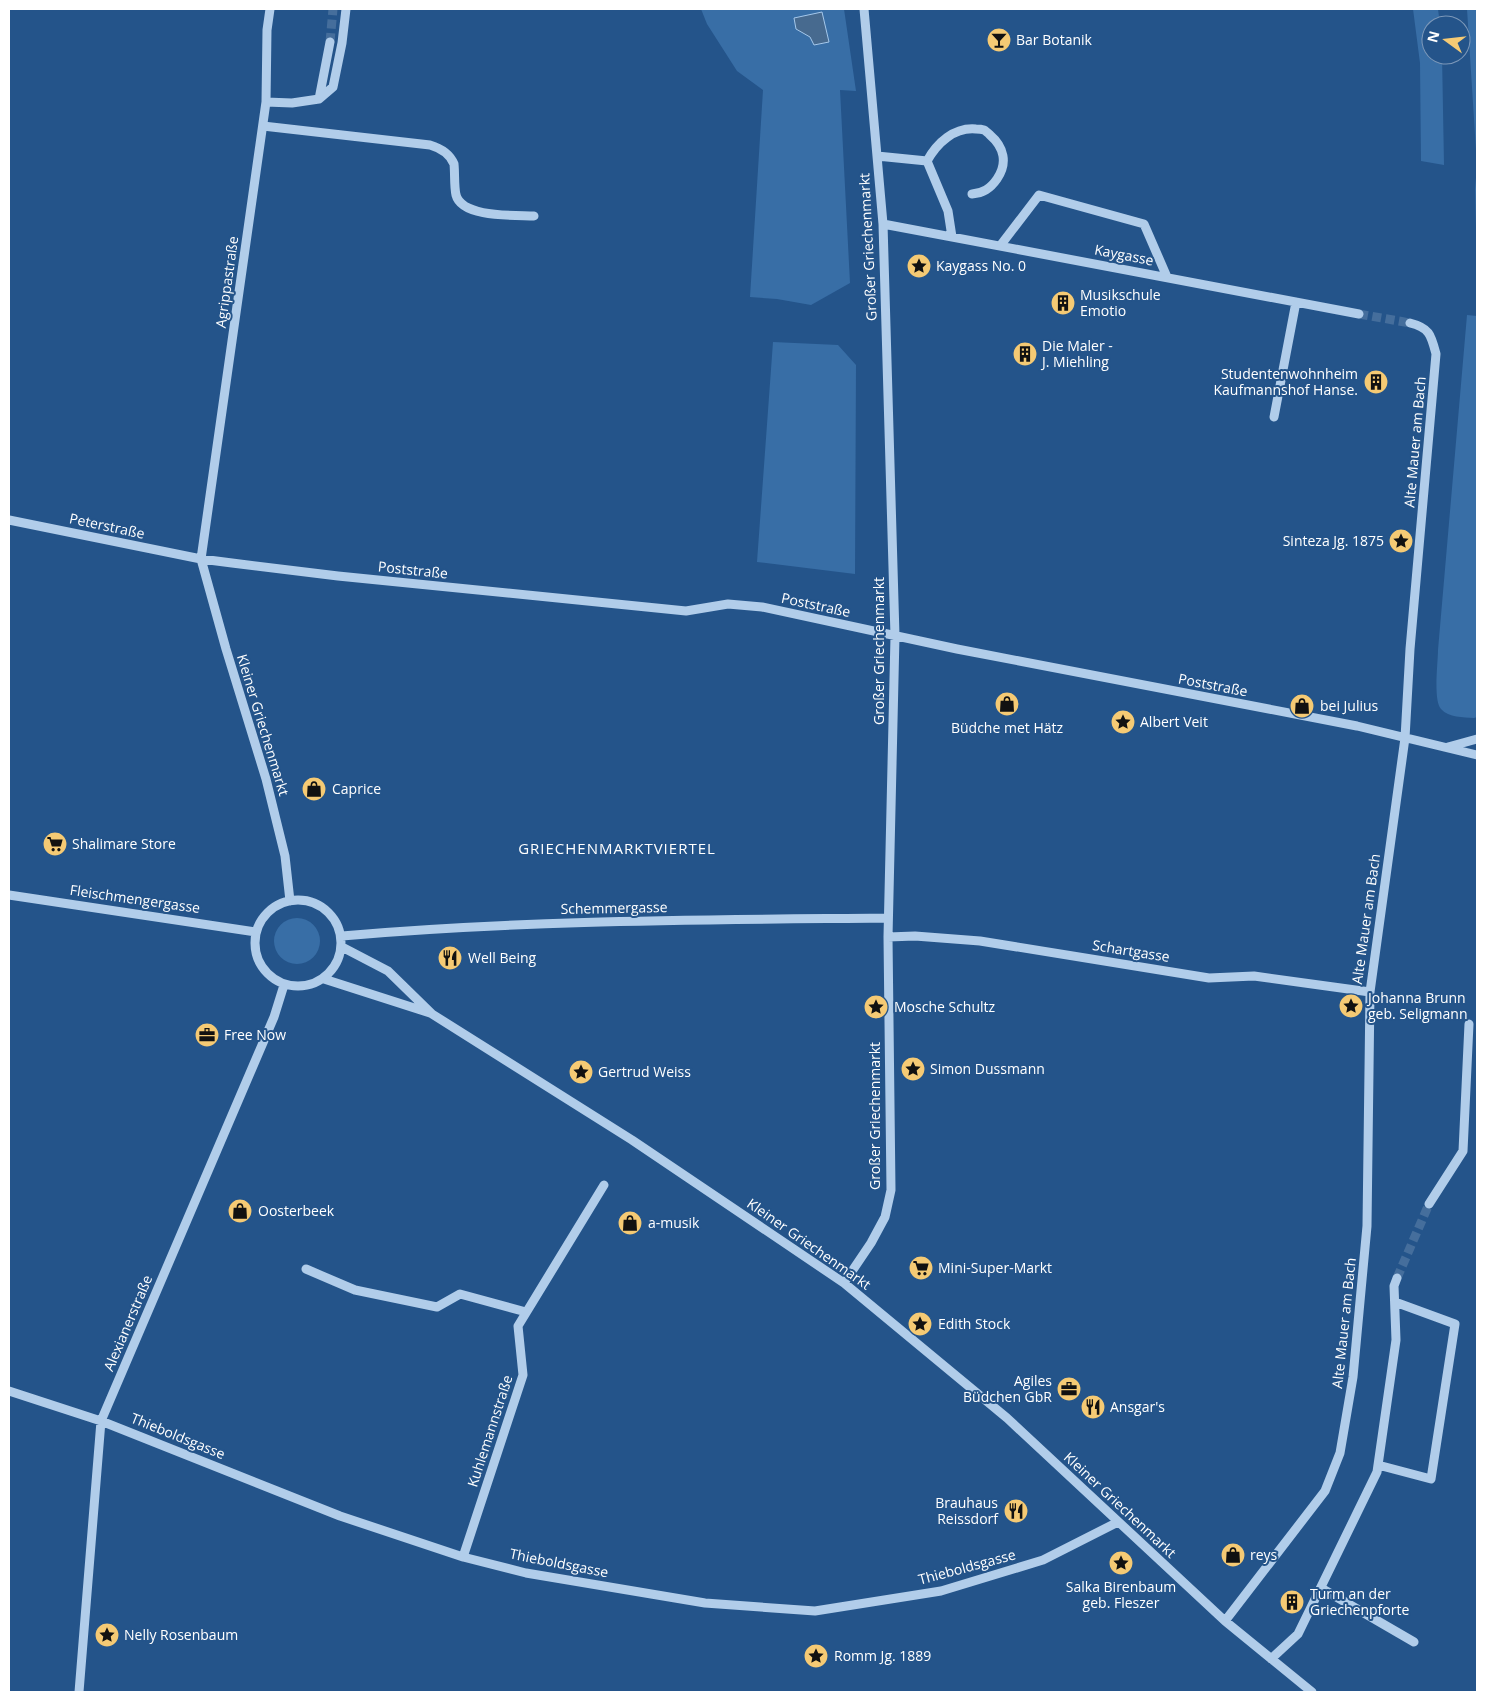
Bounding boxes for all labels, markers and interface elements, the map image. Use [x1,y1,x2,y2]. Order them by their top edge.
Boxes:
north arrow [1421,15,1471,65]
bar icon: Bar Botanik [986,27,1012,53]
text: N [1422,29,1444,44]
place label: Bar Botanik [1016,30,1093,49]
street label: Großer Griechenmarkt [854,173,881,321]
street label: Agrippastraße [211,235,242,329]
street label: Kaygasse [1093,239,1155,270]
place icon: Kaygass No. 0 [906,253,932,279]
place label: Kaygass No. 0 [936,256,1026,275]
place label: Musikschule Emotio [1080,285,1161,320]
building icon: Musikschule Emotio [1050,290,1076,316]
place label: Die Maler - J. Miehling [1040,336,1113,371]
building icon: Die Maler - J. Miehling [1012,341,1038,367]
place label: Studentenwohnheim Kaufmannshof Hanse. [1214,364,1358,399]
building icon: Studentenwohnheim Kaufmannshof Hanse. [1363,369,1389,395]
street label: Alte Mauer am Bach [1399,376,1430,508]
street label: Peterstraße [68,508,147,543]
place icon: Sinteza Jg. 1875 [1388,528,1414,554]
place label: Sinteza Jg. 1875 [1283,531,1384,550]
street label: Poststraße [377,556,449,583]
street label: Großer Griechenmarkt [869,577,888,725]
street label: Poststraße [780,588,853,621]
street label: Kleiner Griechenmarkt [233,652,294,798]
street label: Poststraße [1177,668,1250,701]
shop icon: Büdche met Hätz [994,691,1020,717]
shop icon: bei Julius [1289,693,1315,719]
place label: bei Julius [1320,696,1379,715]
place icon: Albert Veit [1110,709,1136,735]
place label: Albert Veit [1140,712,1208,731]
place label: Büdche met Hätz [951,718,1063,737]
shop icon: Caprice [301,776,327,802]
place label: Caprice [332,779,381,798]
supermarket icon: Shalimare Store [42,831,68,857]
place label: Shalimare Store [72,834,176,853]
district label: GRIECHENMARKTVIERTEL [518,838,716,858]
street label: Alte Mauer am Bach [1347,852,1384,985]
street label: Fleischmengergasse [69,880,202,917]
street label: Schemmergasse [560,897,668,918]
street label: Schartgasse [1091,935,1171,966]
restaurant icon: Well Being [437,945,463,971]
place label: Well Being [468,948,537,967]
place label: Johanna Brunn geb. Seligmann [1366,988,1467,1023]
place icon: Johanna Brunn geb. Seligmann [1338,993,1364,1019]
place icon: Mosche Schultz [863,994,889,1020]
place label: Mosche Schultz [894,997,996,1016]
office icon: Free Now [194,1022,220,1048]
place label: Free Now [224,1025,286,1044]
street label: Großer Griechenmarkt [865,1042,884,1190]
place icon: Simon Dussmann [900,1056,926,1082]
place icon: Gertrud Weiss [568,1059,594,1085]
place label: Simon Dussmann [930,1059,1045,1078]
place label: Gertrud Weiss [598,1062,691,1081]
street label: Kleiner Griechenmarkt [744,1194,875,1294]
shop icon: Oosterbeek [227,1198,253,1224]
place label: Oosterbeek [258,1201,335,1220]
shop icon: a-musik [617,1210,643,1236]
place label: a-musik [648,1213,700,1232]
supermarket icon: Mini-Super-Markt [908,1255,934,1281]
street label: Alte Mauer am Bach [1327,1257,1360,1389]
place label: Mini-Super-Markt [938,1258,1052,1277]
street label: Alexianerstraße [99,1272,156,1374]
place icon: Edith Stock [907,1311,933,1337]
place label: Edith Stock [938,1314,1011,1333]
place label: Agiles Büdchen GbR [963,1371,1052,1406]
street label: Kuhlemannstraße [462,1372,517,1489]
office icon: Agiles Büdchen GbR [1056,1376,1082,1402]
restaurant icon: Ansgar's [1080,1394,1106,1420]
place label: Ansgar's [1110,1397,1165,1416]
street label: Thieboldsgasse [128,1408,228,1463]
street label: Kleiner Griechenmarkt [1060,1448,1181,1562]
place label: Brauhaus Reissdorf [935,1493,999,1528]
restaurant icon: Brauhaus Reissdorf [1003,1498,1029,1524]
shop icon: reys [1220,1542,1246,1568]
street label: Thieboldsgasse [508,1544,610,1581]
street label: Thieboldsgasse [916,1544,1018,1589]
place label: reys [1250,1545,1278,1564]
place icon: Salka Birenbaum geb. Fleszer [1108,1550,1134,1576]
place label: Salka Birenbaum geb. Fleszer [1066,1577,1176,1612]
place label: Turm an der Griechenpforte [1310,1584,1409,1619]
building icon: Turm an der Griechenpforte [1279,1589,1305,1615]
place icon: Nelly Rosenbaum [94,1622,120,1648]
place label: Nelly Rosenbaum [124,1625,238,1644]
place icon: Romm Jg. 1889 [803,1643,829,1669]
place label: Romm Jg. 1889 [834,1646,931,1665]

